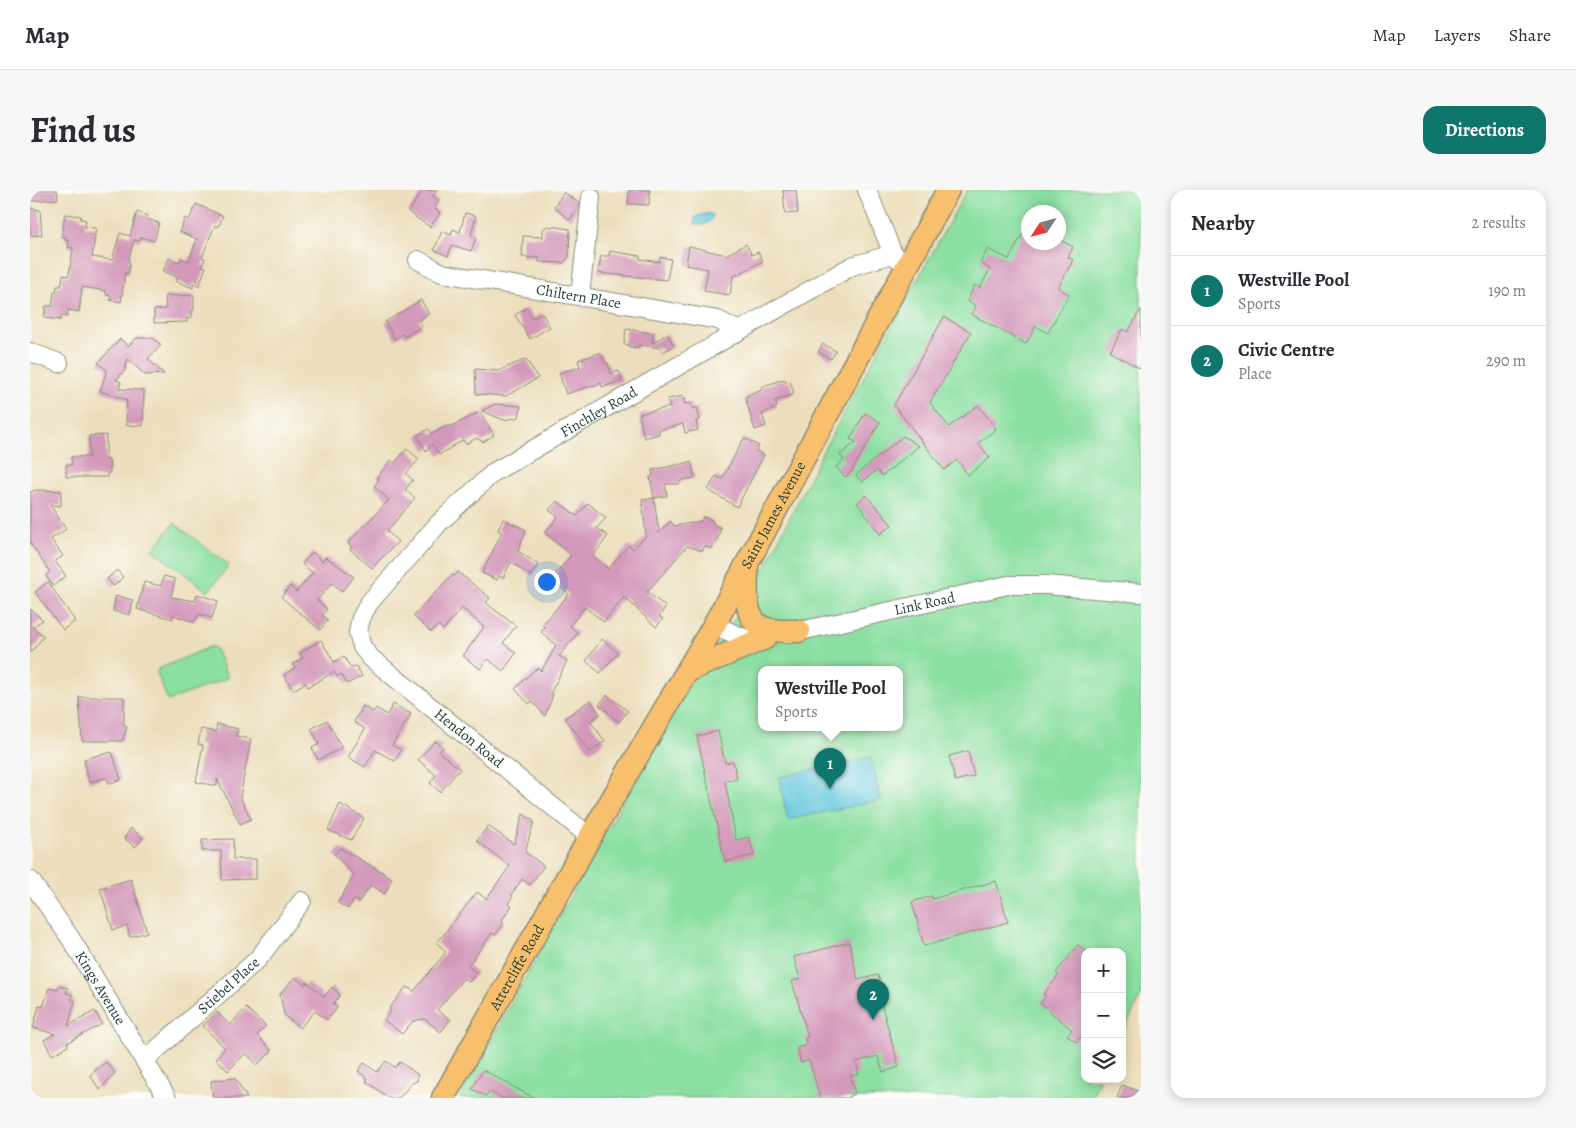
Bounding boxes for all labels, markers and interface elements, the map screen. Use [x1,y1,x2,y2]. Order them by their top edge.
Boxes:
text: Map [25,19,69,51]
text: Map [1373,23,1406,47]
text: Layers [1434,23,1481,47]
text: Share [1509,23,1551,47]
text: Find us [30,106,136,154]
button: Directions [1423,106,1546,154]
north arrow [1021,205,1066,250]
text: Nearby [1191,209,1254,237]
text: 2 results [1471,212,1526,234]
text: Westville Pool [1238,267,1349,293]
street label: Chiltern Place [535,279,623,313]
text: 1 [1204,280,1210,302]
text: 190 m [1488,280,1526,302]
text: Sports [1238,293,1281,315]
text: Civic Centre [1238,337,1334,363]
text: 2 [1203,350,1211,372]
text: 290 m [1486,350,1526,372]
text: Place [1238,363,1272,385]
street label: Finchley Road [557,381,642,442]
street label: Saint James Avenue [736,457,810,572]
your location [534,569,560,595]
street label: Link Road [892,587,958,620]
popup [758,666,903,731]
text: Westville Pool [775,675,886,701]
text: Sports [775,701,818,723]
street label: Hendon Road [430,704,509,773]
pin: 1 [814,748,846,789]
street label: Attercliffe Road [484,920,549,1015]
street label: Kings Avenue [70,947,131,1029]
map controls [1081,948,1126,1083]
button: + [1081,948,1126,993]
street label: Stiebel Place [193,952,264,1018]
pin: 2 [857,979,889,1020]
button: − [1081,993,1126,1038]
button: layers [1081,1038,1126,1083]

